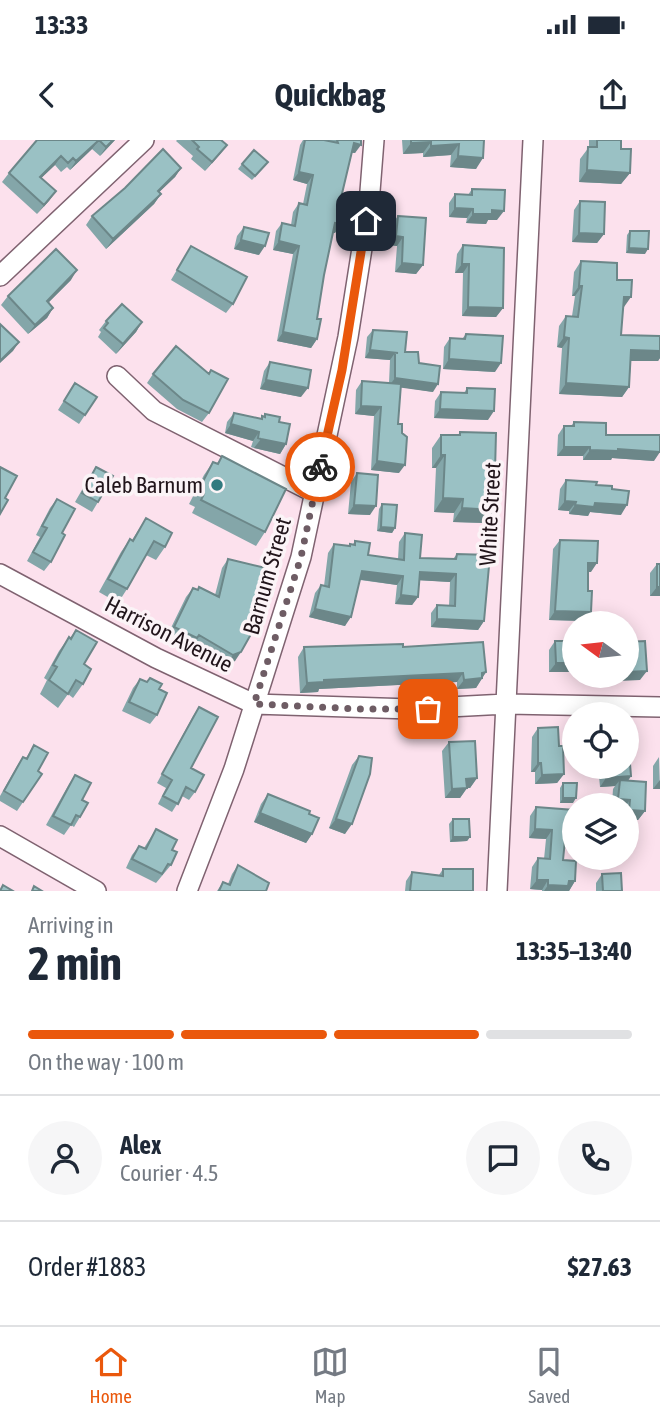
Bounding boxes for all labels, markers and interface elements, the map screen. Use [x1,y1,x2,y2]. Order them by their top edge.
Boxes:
text: 13:33 [35,10,89,40]
icon: back [28,76,66,114]
text: Quickbag [274,76,386,113]
icon: share [594,76,632,114]
pin [336,191,396,251]
icon: home [347,202,385,240]
courier [285,432,355,502]
icon: bike [301,448,339,486]
street label: White Street [474,462,506,566]
place label: Caleb Barnum [84,472,203,498]
marker: Caleb Barnum [209,477,225,493]
street label: Barnum Street [238,514,296,638]
street label: Harrison Avenue [101,591,237,677]
north arrow [562,611,639,688]
map controls [562,611,639,870]
pin [398,679,458,739]
icon: bag [409,690,447,728]
button: locate [562,702,639,779]
button: layers [562,793,639,870]
text: Arriving in [28,912,114,938]
text: 13:35–13:40 [516,936,632,966]
text: 2 min [28,937,122,990]
text: On the way · 100 m [28,1049,184,1075]
button: person [28,1121,102,1195]
button: chat [466,1121,540,1195]
button: phone [558,1121,632,1195]
text: Alex [120,1130,161,1160]
text: Courier · 4.5 [120,1160,219,1186]
text: Order #1883 [28,1252,147,1282]
text: $27.63 [568,1252,632,1282]
tab: Home [90,1343,132,1407]
tab: Map [311,1343,349,1407]
tab: Saved [528,1343,570,1407]

